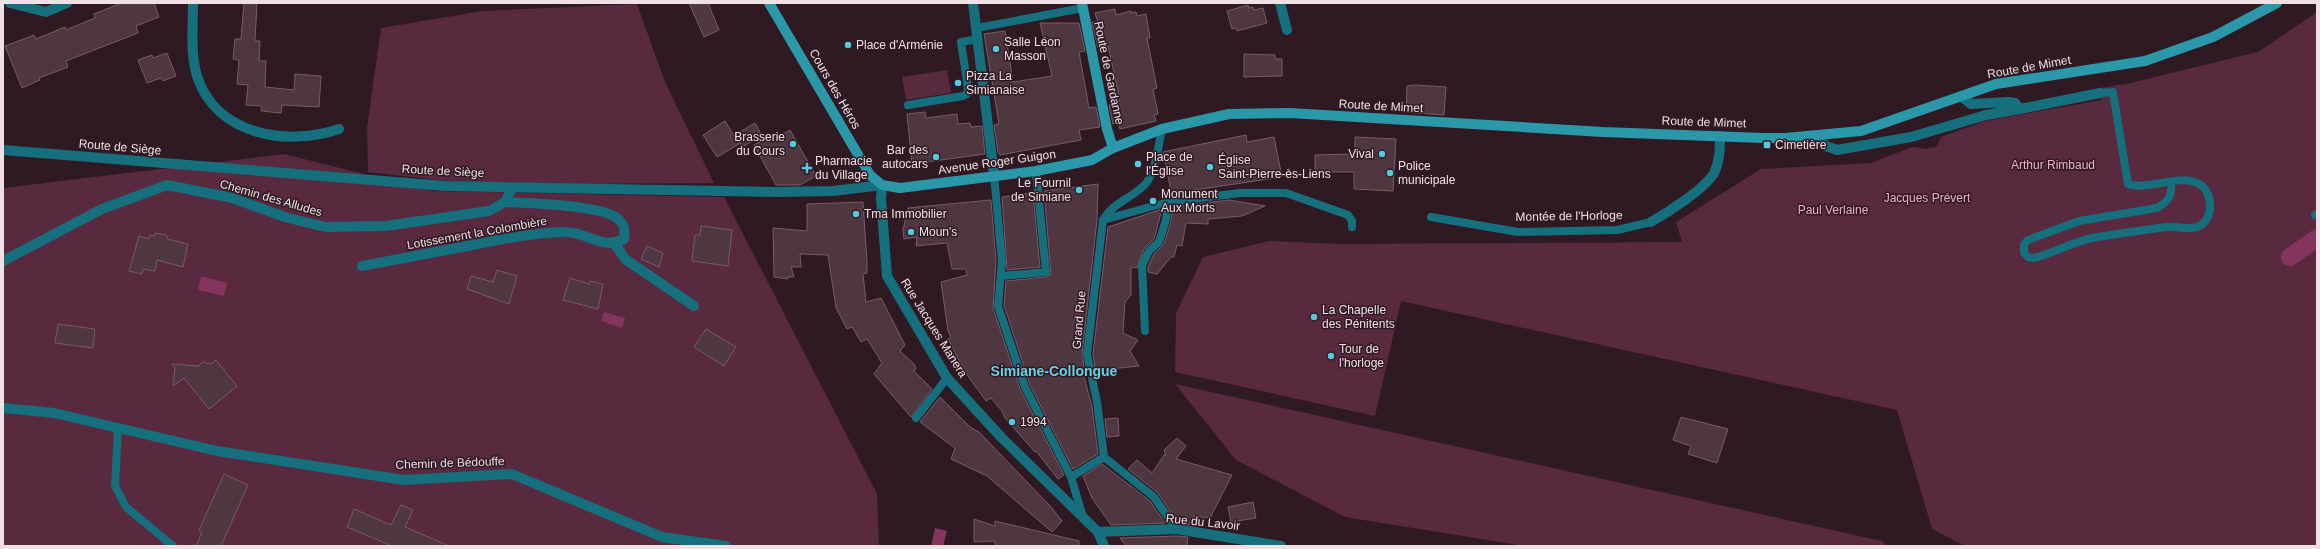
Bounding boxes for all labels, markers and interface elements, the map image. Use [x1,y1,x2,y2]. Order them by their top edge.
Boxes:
street label: Route de Gardanne [1091,20,1127,126]
place label: Salle Léon Masson [1004,35,1061,63]
place label: Place d'Arménie [856,38,943,52]
marker: Place d'Arménie [843,40,853,50]
marker: Salle Léon Masson [991,44,1001,54]
street label: Cours des Héros [806,47,864,131]
street label: Route de Mimet [1986,53,2073,81]
place label: Pizza La Simianaise [966,69,1025,97]
marker: Pizza La Simianaise [953,78,963,88]
street label: Route de Mimet [1338,97,1424,115]
street label: Route de Mimet [1661,114,1747,130]
place label: Brasserie du Cours [734,130,785,158]
street label: Route de Siège [78,136,162,158]
place label: Cimetière [1775,138,1827,152]
marker: Brasserie du Cours [788,139,798,149]
marker: Cimetière [1762,140,1772,150]
place label: Bar des autocars [882,143,928,171]
street label: Avenue Roger Guigon [937,147,1057,177]
place label: Vival [1348,147,1374,161]
marker: Vival [1377,149,1387,159]
place label: Place de l'Église [1146,150,1193,178]
marker: Bar des autocars [931,152,941,162]
place label: Église Saint-Pierre-ès-Liens [1218,152,1331,181]
place label: Pharmacie du Village [815,154,873,182]
park label: Arthur Rimbaud [2011,158,2095,172]
marker: Place de l'Église [1133,159,1143,169]
place label: Police municipale [1398,159,1456,187]
street label: Route de Siège [401,162,485,180]
marker: Église Saint-Pierre-ès-Liens [1205,162,1215,172]
marker: Pharmacie du Village [802,163,812,173]
marker: Police municipale [1385,168,1395,178]
place label: Le Fournil de Simiane [1011,176,1071,204]
street label: Chemin des Alludes [218,177,324,219]
marker: Le Fournil de Simiane [1074,185,1084,195]
place label: Monument Aux Morts [1161,187,1218,215]
park label: Jacques Prévert [1884,191,1971,205]
marker: Monument Aux Morts [1148,196,1158,206]
park label: Paul Verlaine [1798,203,1869,217]
place label: Tma Immobilier [864,207,947,221]
street label: Montée de l'Horloge [1515,208,1623,224]
marker: Tma Immobilier [851,209,861,219]
street label: Lotissement la Colombière [406,214,548,252]
place label: Moun's [919,225,957,239]
marker: Moun's [906,227,916,237]
street label: Rue Jacques Manera [898,276,970,380]
street label: Grand Rue [1069,290,1089,350]
place label: La Chapelle des Pénitents [1322,303,1395,331]
marker: La Chapelle des Pénitents [1309,312,1319,322]
place label: Tour de l'horloge [1339,342,1384,370]
marker: Tour de l'horloge [1326,351,1336,361]
district label: Simiane-Collongue [991,363,1118,379]
place label: 1994 [1020,415,1047,429]
marker: 1994 [1007,417,1017,427]
street label: Chemin de Bédouffe [395,454,505,472]
street label: Rue du Lavoir [1165,511,1241,533]

